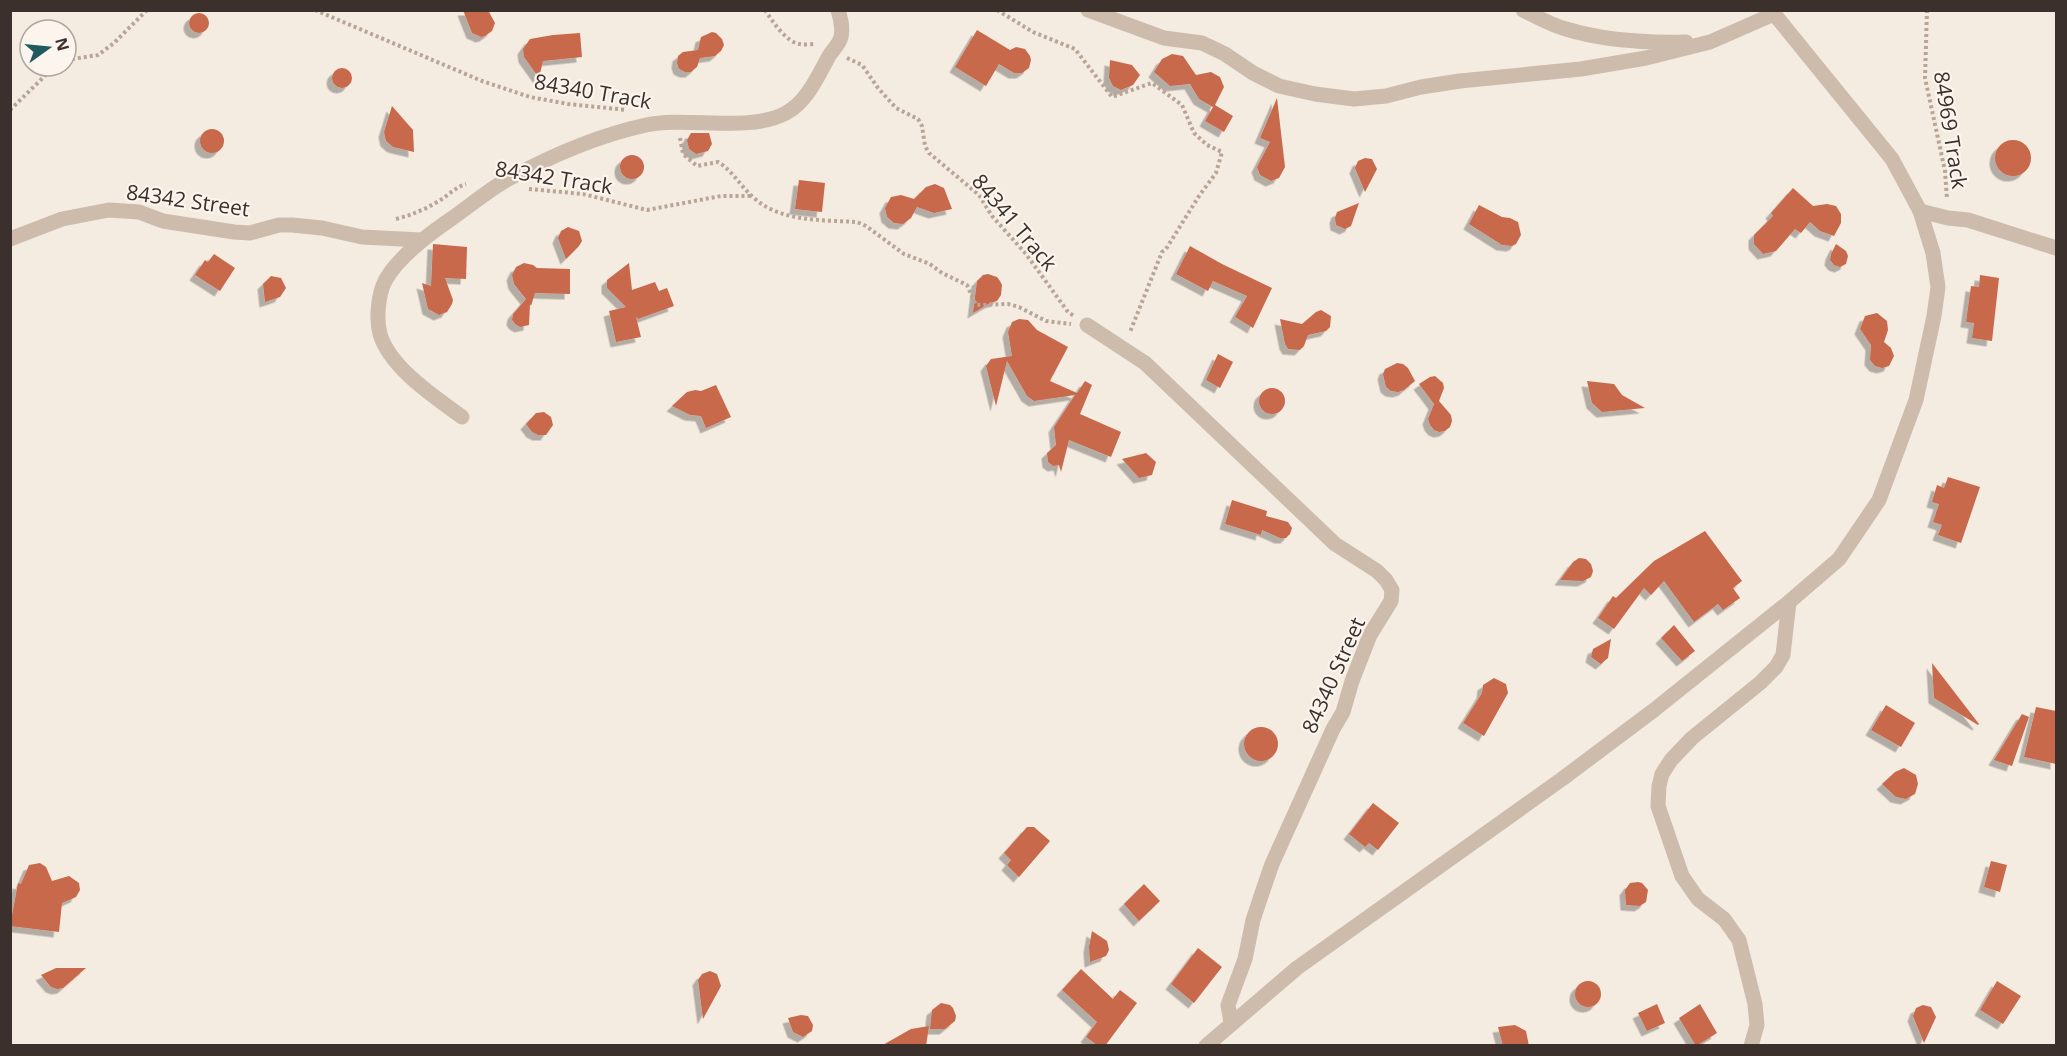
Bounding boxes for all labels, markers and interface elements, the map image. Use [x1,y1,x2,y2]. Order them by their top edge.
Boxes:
north arrow [18,18,78,78]
text: N [50,35,75,53]
street label: 84340 Track [532,67,654,115]
street label: 84969 Track [1928,69,1974,191]
street label: 84342 Track [493,154,615,200]
street label: 84341 Track [966,168,1064,276]
street label: 84342 Street [125,177,251,223]
street label: 84340 Street [1295,613,1371,737]

